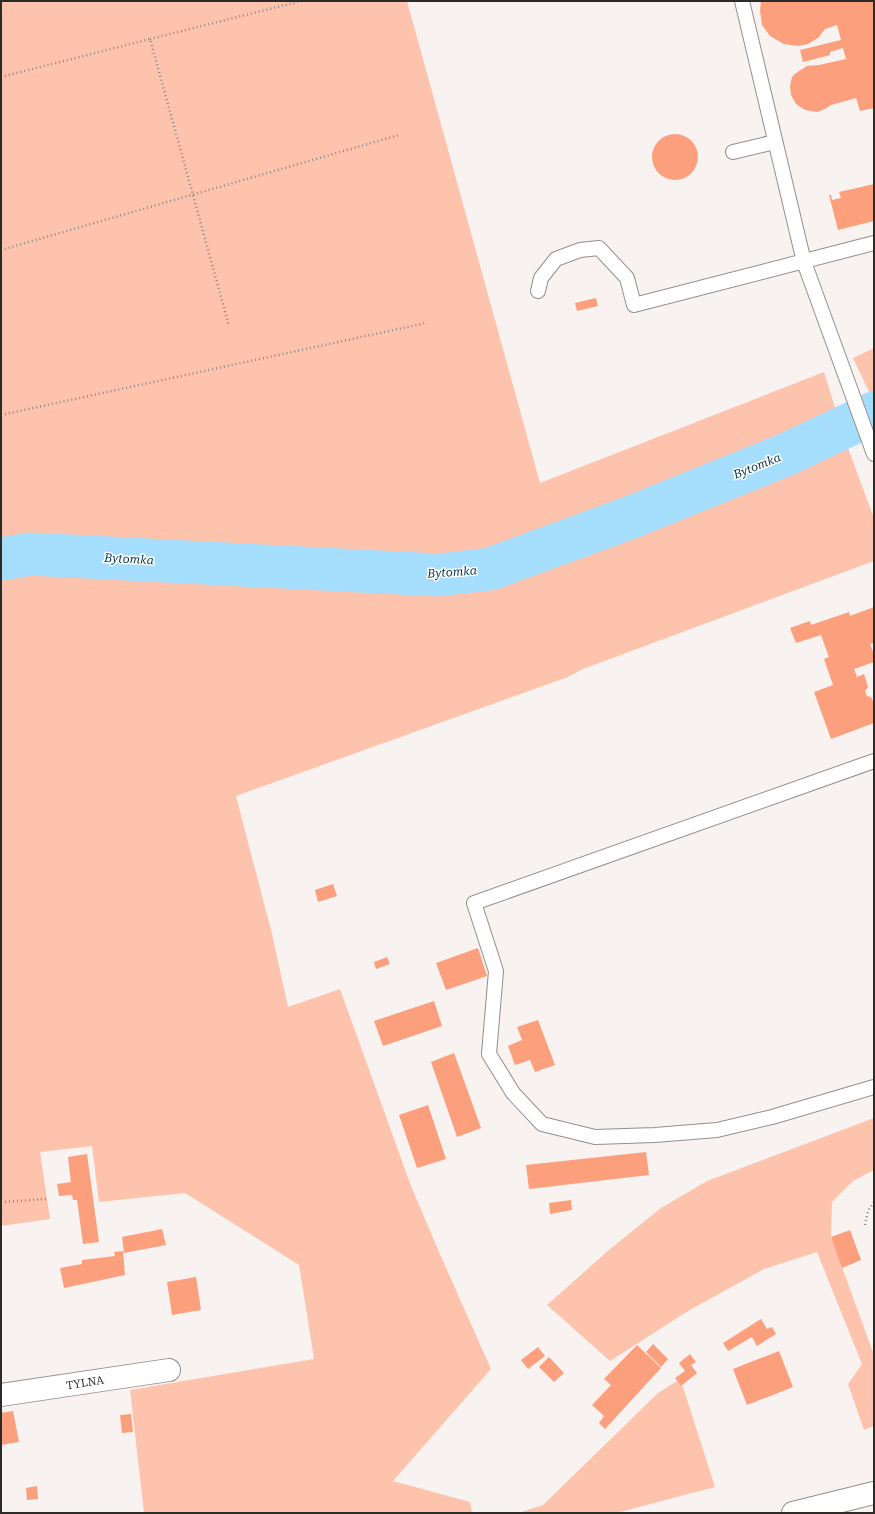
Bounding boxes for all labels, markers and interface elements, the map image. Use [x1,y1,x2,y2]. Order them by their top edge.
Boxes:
water label: Bytomka [730,450,783,482]
water label: Bytomka [103,551,154,567]
water label: Bytomka [426,563,477,581]
street label: TYLNA [65,1374,105,1392]

